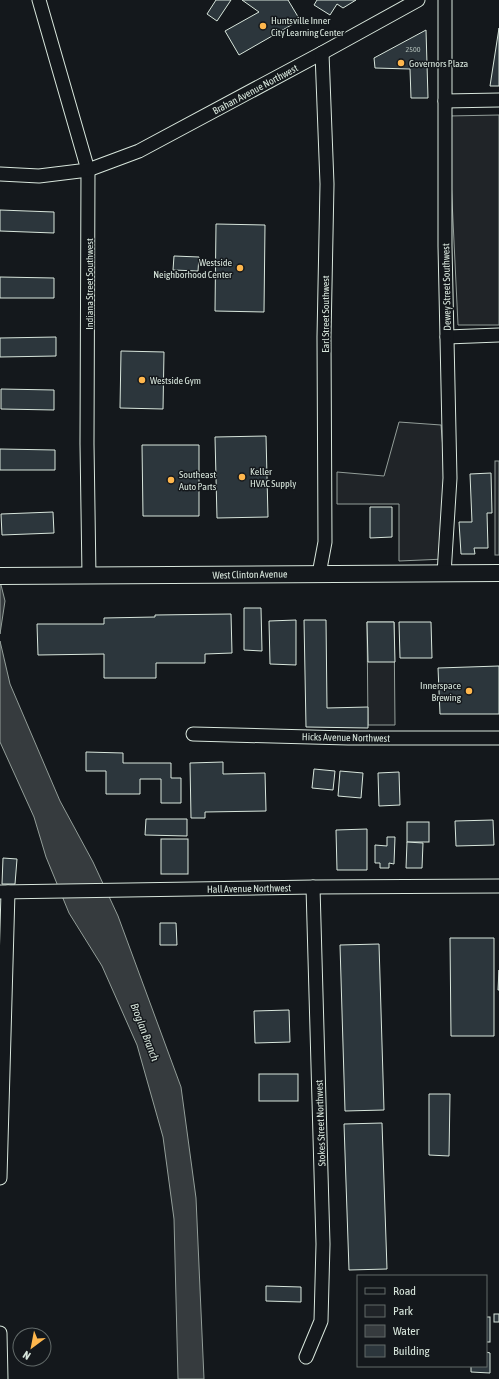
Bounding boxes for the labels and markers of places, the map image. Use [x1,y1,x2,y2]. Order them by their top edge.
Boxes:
place label: Huntsville Inner City Learning Center [271,15,345,38]
marker: Huntsville Inner City Learning Center [258,21,268,31]
marker: Governors Plaza [396,58,406,68]
place label: Governors Plaza [409,58,469,69]
place label: Westside Neighborhood Center [153,257,233,280]
marker: Westside Neighborhood Center [235,263,245,273]
marker: Westside Gym [137,375,147,385]
place label: Westside Gym [150,375,201,386]
place label: Keller HVAC Supply [250,466,296,489]
place label: Southeast Auto Parts [179,469,217,492]
marker: Keller HVAC Supply [237,472,247,482]
marker: Southeast Auto Parts [166,475,176,485]
place label: Innerspace Brewing [420,680,462,703]
marker: Innerspace Brewing [464,686,474,696]

